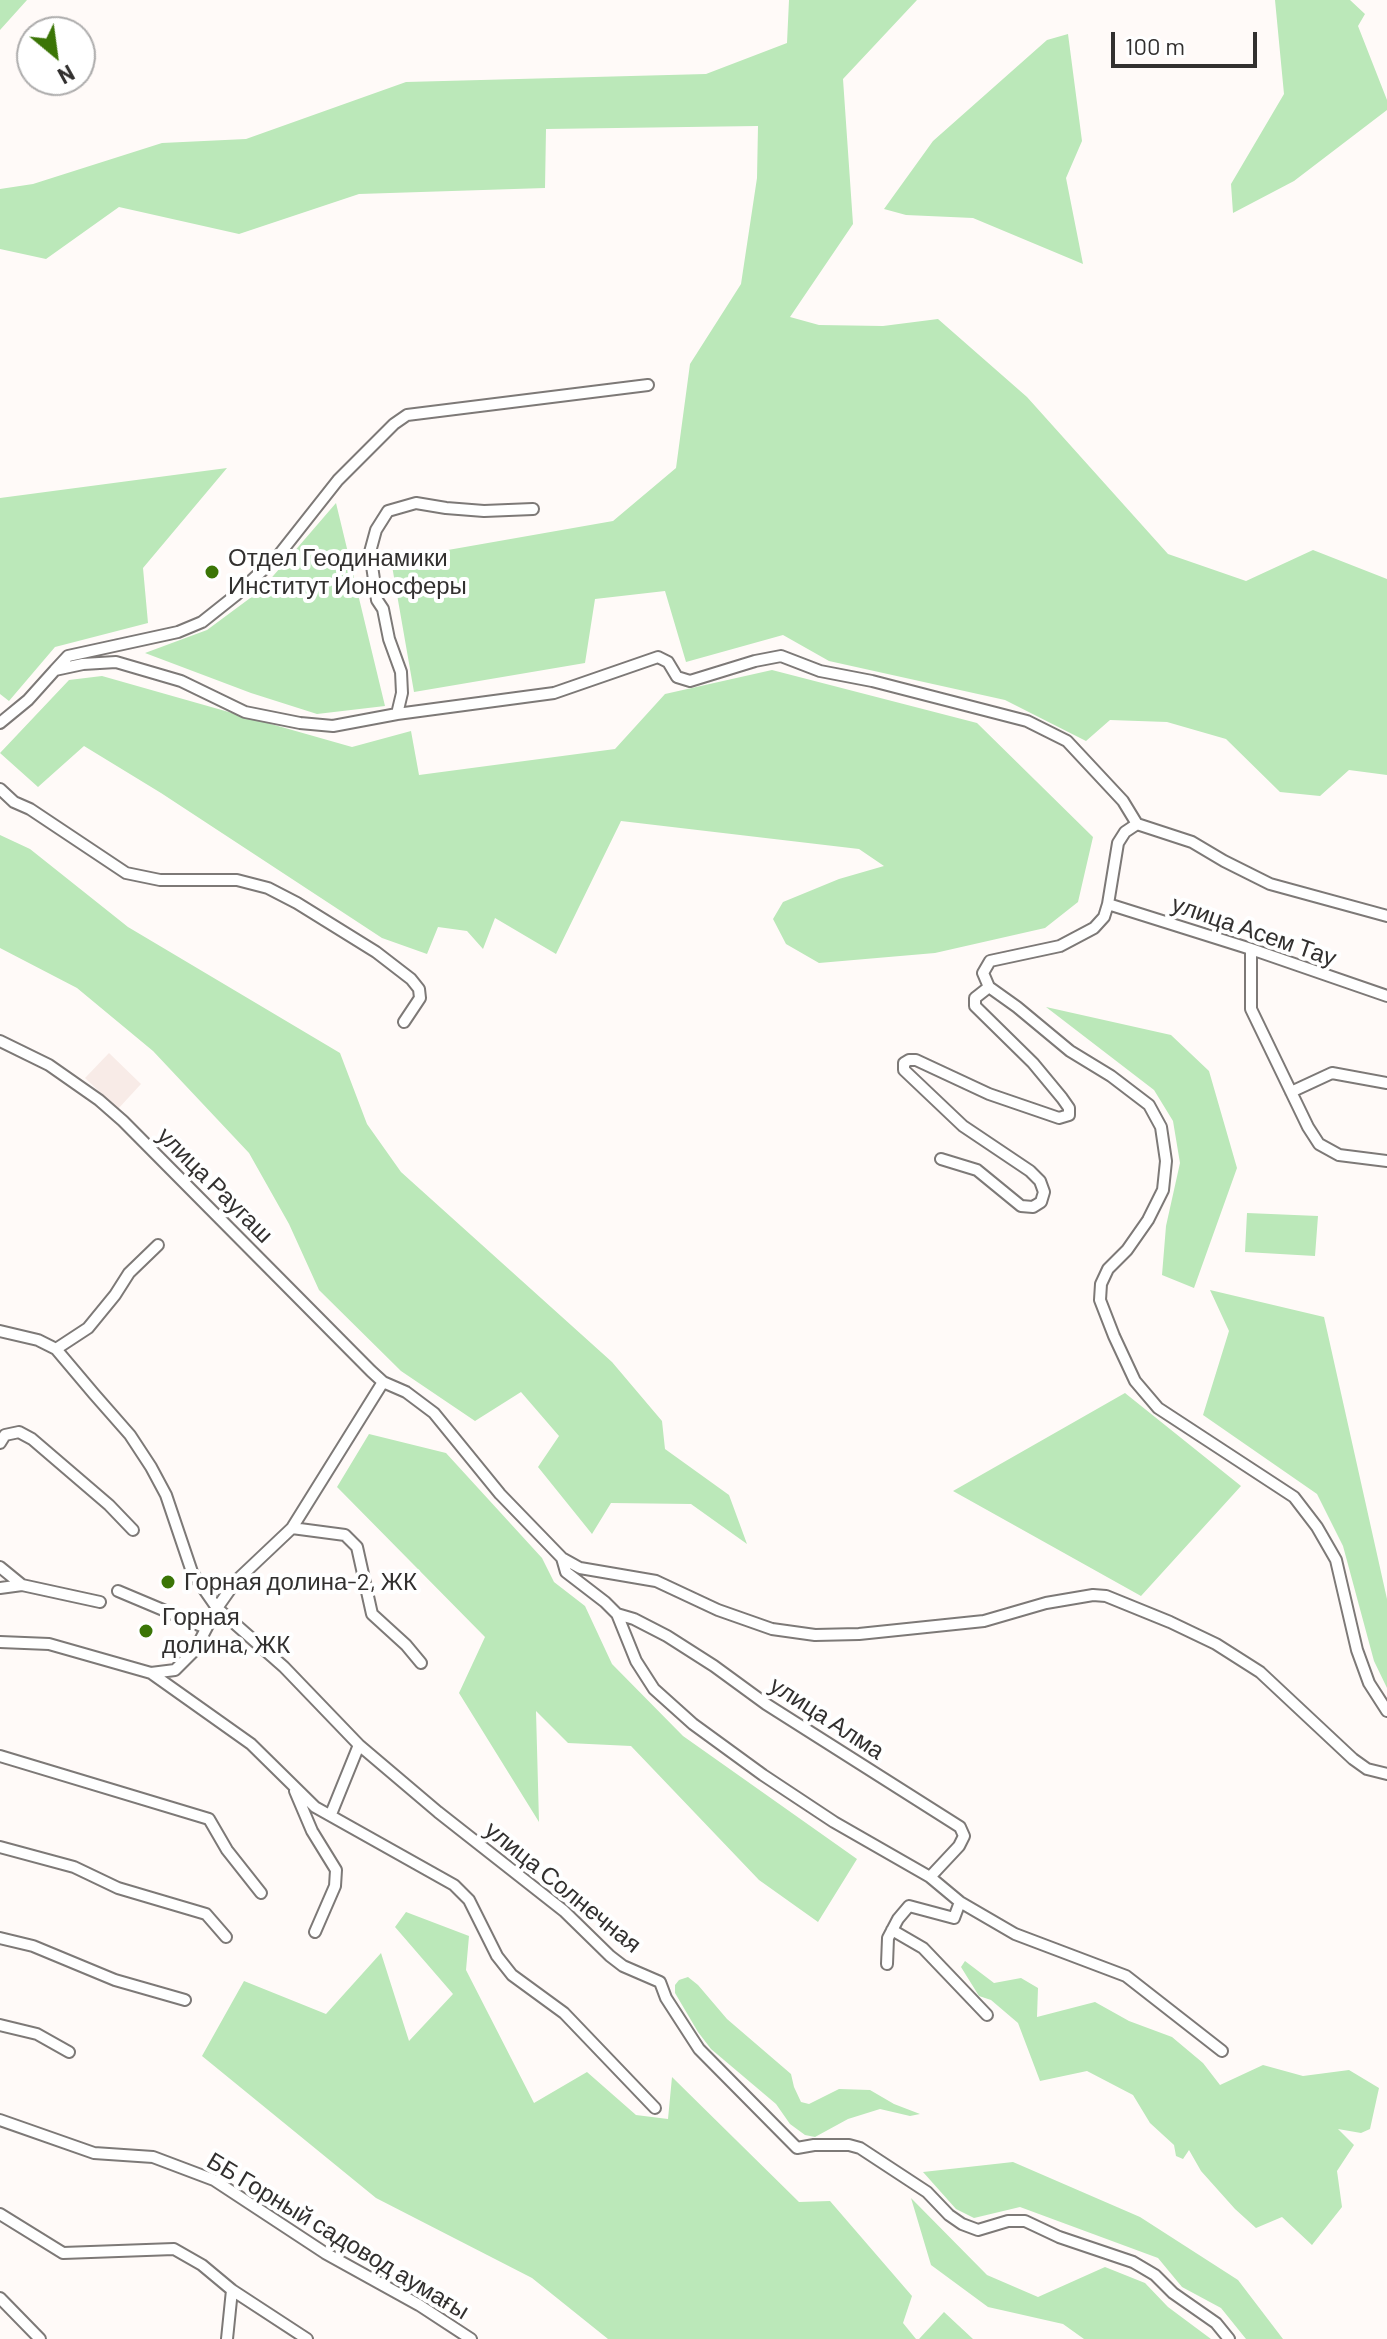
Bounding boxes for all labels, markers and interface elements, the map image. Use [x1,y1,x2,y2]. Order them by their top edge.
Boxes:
north arrow [16,16,96,96]
scale bar [1115,16,1261,66]
text: 100 m [1125,31,1185,60]
text: N [54,60,79,90]
place label: Отдел Геодинамики Институт Ионосферы [228,544,467,600]
marker: Отдел Геодинамики Институт Ионосферы [203,563,221,581]
street label: улица Асем Тау [1168,889,1340,973]
street label: улица Раугаш [151,1121,279,1249]
place label: Горная долина-2, ЖК [184,1568,417,1596]
marker: Горная долина-2, ЖК [159,1573,177,1591]
place label: Горная долина, ЖК [162,1603,290,1659]
marker: Горная долина, ЖК [137,1622,155,1640]
street label: улица Алма [764,1670,890,1766]
street label: улица Солнечная [479,1815,647,1959]
street label: ББ Горный садовод аумағы [202,2146,474,2326]

